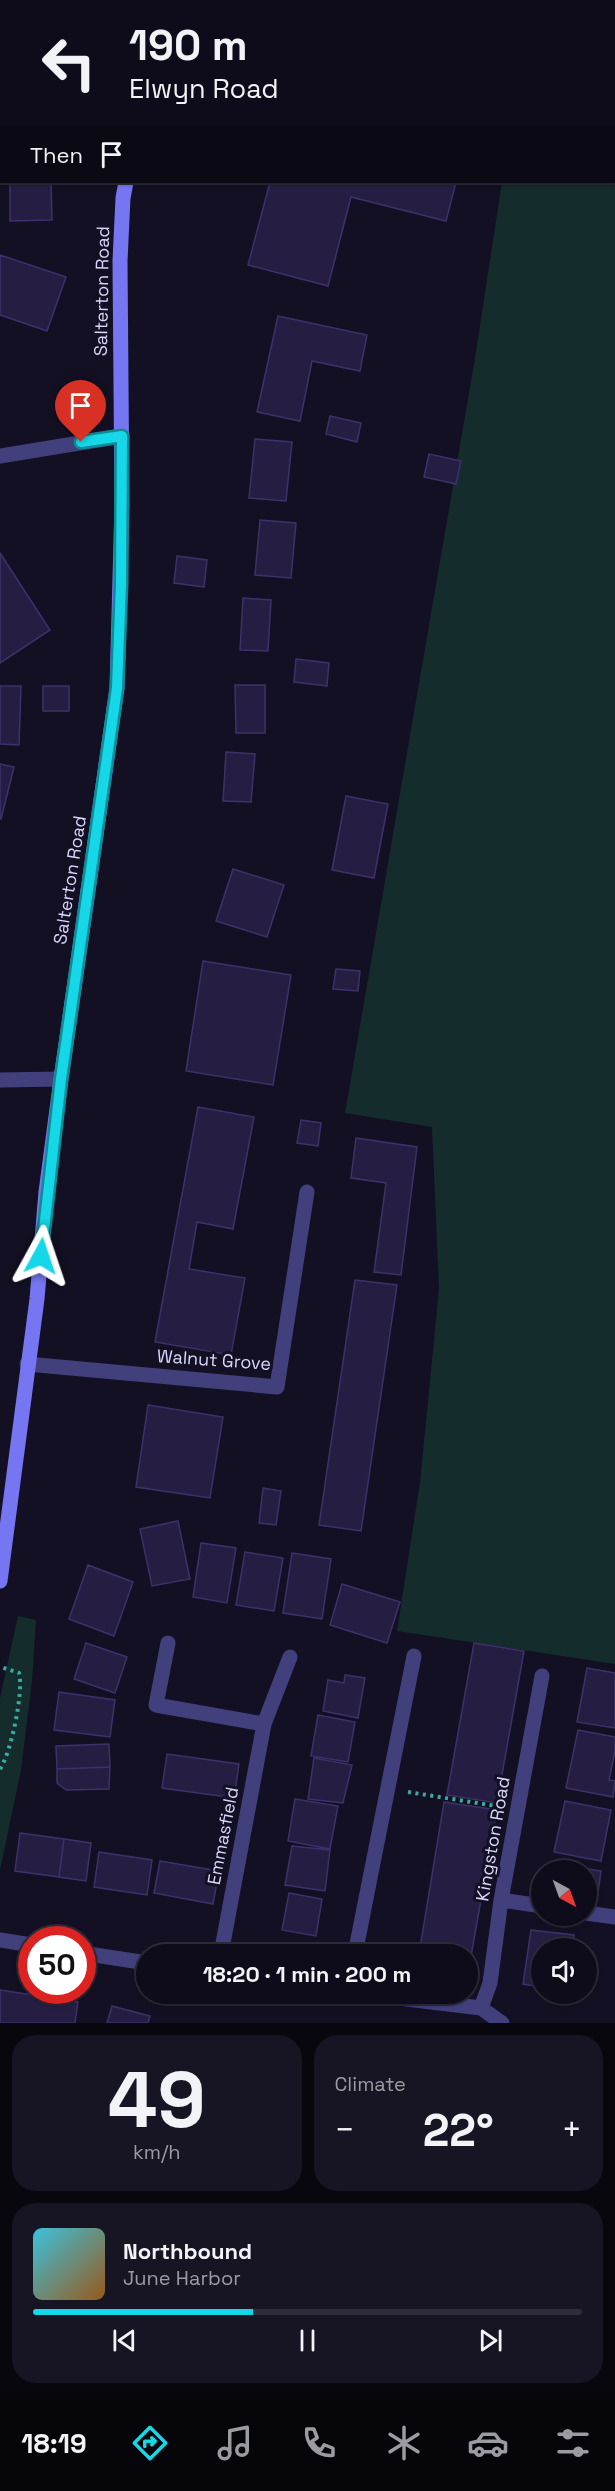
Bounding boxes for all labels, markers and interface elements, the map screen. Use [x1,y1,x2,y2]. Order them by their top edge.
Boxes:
text: 190 m [129,19,248,72]
icon: left [30,24,108,102]
text: Elwyn Road [129,71,279,106]
icon: arrive [95,138,128,171]
text: Then [30,141,83,169]
street label: Salterton Road [89,226,114,356]
pin [55,380,106,442]
icon: arrive [64,389,97,422]
street label: Salterton Road [48,814,91,946]
position arrow [9,1224,73,1288]
street label: Walnut Grove [156,1344,272,1375]
street label: Kingston Road [470,1775,515,1903]
street label: Emmasfield [202,1785,243,1887]
north arrow [531,1860,597,1926]
map controls [531,1860,597,2004]
speed limit sign: 50 [18,1926,96,2004]
button: sound [531,1938,597,2004]
text: 18:20 · 1 min · 200 m [203,1960,411,1988]
text: 49 [108,2050,206,2150]
text: Climate [335,2071,406,2097]
text: 22° [423,2102,494,2159]
text: − [335,2109,355,2151]
text: + [562,2109,582,2151]
text: km/h [133,2139,181,2165]
text: Northbound [123,2237,252,2265]
text: June Harbor [123,2265,241,2291]
icon: previous [108,2324,141,2357]
icon: pause [291,2324,324,2357]
icon: next [474,2324,507,2357]
icon: directions [129,2422,171,2464]
icon: music [214,2422,256,2464]
icon: phone [298,2422,340,2464]
icon: climate [383,2422,425,2464]
icon: car [467,2422,509,2464]
icon: filters [552,2422,594,2464]
text: 18:19 [21,2426,87,2461]

